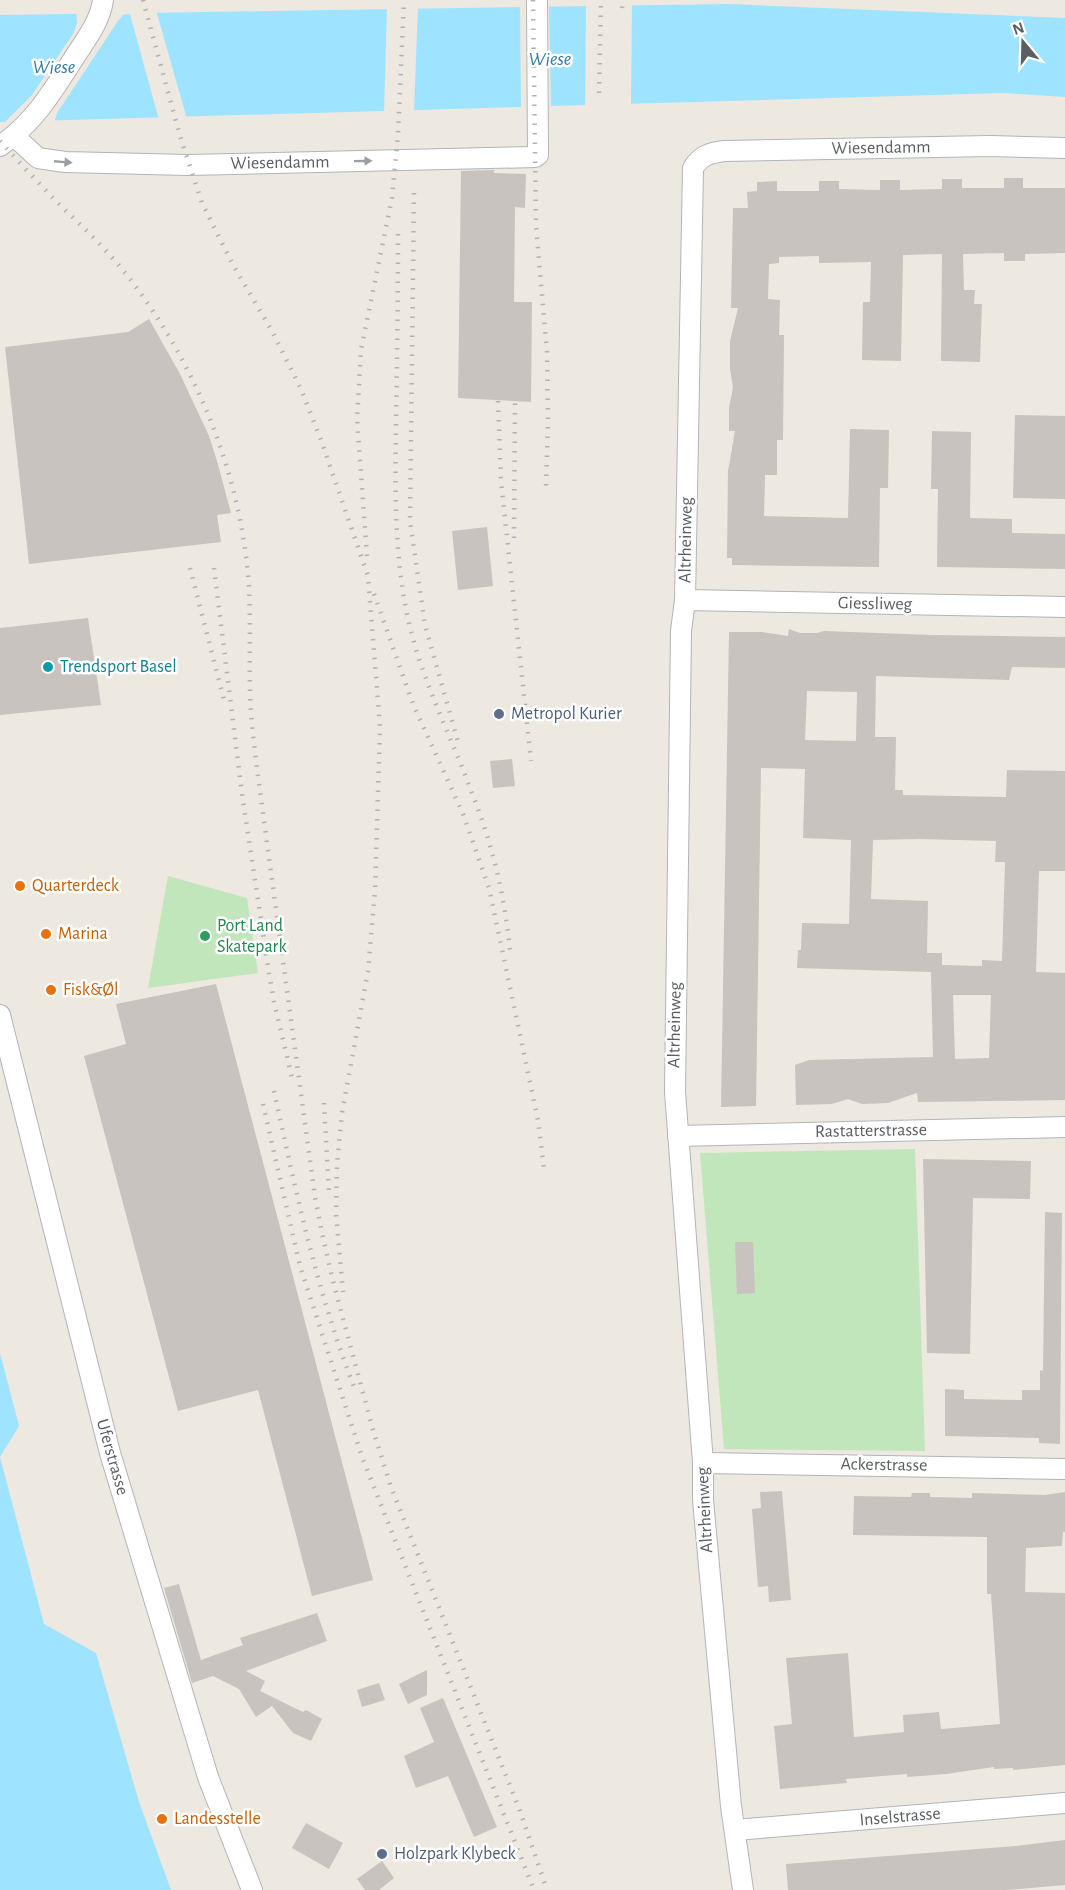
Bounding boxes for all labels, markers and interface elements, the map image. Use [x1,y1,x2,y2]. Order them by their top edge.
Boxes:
north arrow [993,12,1053,72]
text: N [1011,19,1026,38]
water label: Wiese [529,49,572,69]
water label: Wiese [33,57,76,77]
street label: Wiesendamm [831,138,931,158]
street label: Wiesendamm [230,153,330,173]
one-way arrow [354,156,373,166]
one-way arrow [54,157,73,167]
street label: Altrheinweg [676,497,696,583]
street label: Giessliweg [838,594,913,614]
place label: Trendsport Basel [60,658,177,676]
marker: Trendsport Basel [41,660,55,674]
place label: Metropol Kurier [511,705,622,723]
marker: Metropol Kurier [492,707,506,721]
place label: Quarterdeck [32,877,120,895]
marker: Quarterdeck [13,879,27,893]
place label: Port Land Skatepark [217,917,287,956]
place label: Marina [58,925,108,943]
marker: Marina [39,927,53,941]
marker: Port Land Skatepark [198,929,212,943]
place label: Fisk&Øl [63,981,118,999]
street label: Altrheinweg [665,982,685,1068]
marker: Fisk&Øl [44,983,58,997]
street label: Rastatterstrasse [815,1121,927,1141]
street label: Uferstrasse [93,1417,131,1497]
street label: Ackerstrasse [840,1455,928,1475]
street label: Altrheinweg [694,1466,716,1553]
street label: Inselstrasse [859,1804,941,1830]
place label: Landesstelle [174,1810,261,1828]
marker: Landesstelle [155,1812,169,1826]
place label: Holzpark Klybeck [394,1845,516,1863]
marker: Holzpark Klybeck [375,1847,389,1861]

